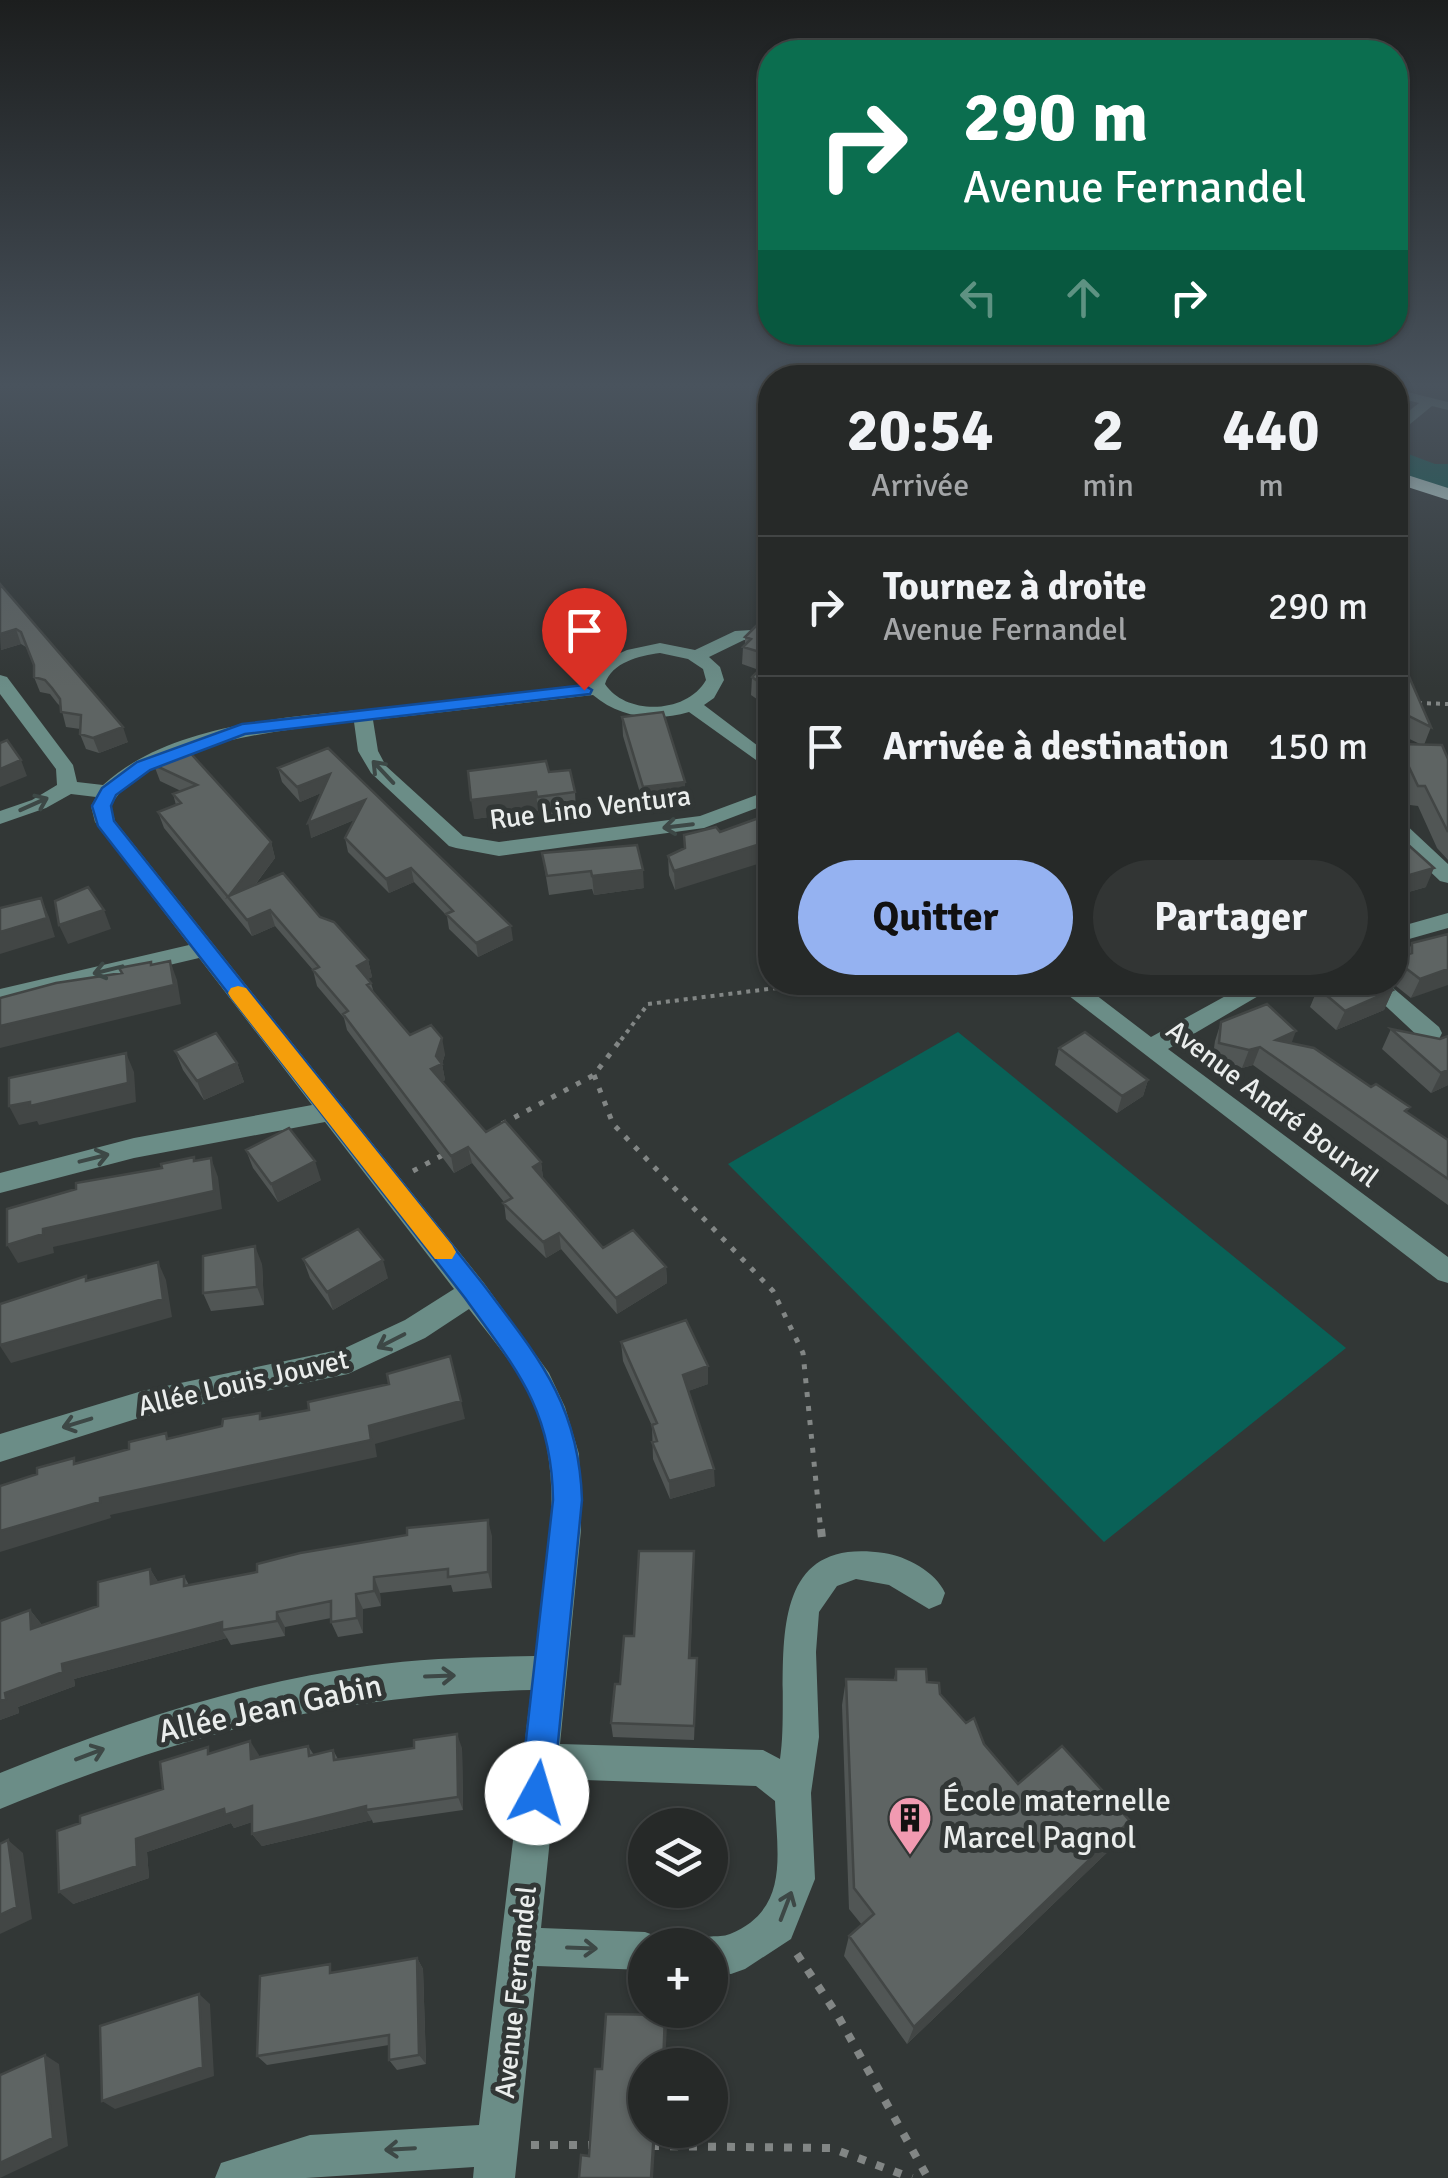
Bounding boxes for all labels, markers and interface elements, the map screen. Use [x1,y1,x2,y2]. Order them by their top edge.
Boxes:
text: 290 m [963,74,1148,160]
icon: right [798,80,928,210]
text: Avenue Fernandel [963,160,1306,215]
icon: left [951,270,1006,325]
icon: ahead [1056,270,1111,325]
icon: right [1161,270,1216,325]
text: 20:54 [846,394,994,468]
text: 2 [1092,394,1124,468]
text: 440 [1222,394,1320,468]
text: Arrivée [871,466,969,505]
text: min [1082,466,1134,505]
text: m [1258,466,1284,505]
text: Tournez à droite [883,563,1147,610]
icon: right [798,579,853,634]
text: 290 m [1268,583,1368,630]
pin [542,588,627,691]
icon: arrive [557,603,612,658]
text: Avenue Fernandel [883,610,1127,649]
icon: arrive [798,719,853,774]
text: Arrivée à destination [883,723,1229,770]
text: 150 m [1268,723,1368,770]
one-way arrow [372,760,395,785]
street label: Rue Lino Ventura [487,779,693,837]
one-way arrow [18,794,48,813]
one-way arrow [662,817,695,835]
button: Quitter [798,860,1073,975]
button: Partager [1093,860,1368,975]
one-way arrow [93,962,125,980]
street label: Avenue André Bourvil [1160,1013,1385,1195]
one-way arrow [77,1148,109,1166]
one-way arrow [376,1333,406,1352]
street label: Allée Louis Jouvet [135,1342,352,1424]
one-way arrow [62,1415,93,1433]
street label: Allée Jean Gabin [155,1666,385,1751]
one-way arrow [424,1667,456,1686]
position arrow [485,1741,589,1845]
one-way arrow [74,1744,105,1762]
place label: École maternelle Marcel Pagnol [942,1781,1171,1857]
building icon: École maternelle Marcel Pagnol [887,1795,933,1856]
map controls [628,1808,728,2148]
button: layers [628,1808,728,1908]
street label: Avenue Fernandel [488,1884,544,2100]
one-way arrow [778,1892,796,1923]
button: + [628,1928,728,2028]
one-way arrow [566,1939,598,1958]
button: − [628,2048,728,2148]
one-way arrow [385,2139,417,2158]

